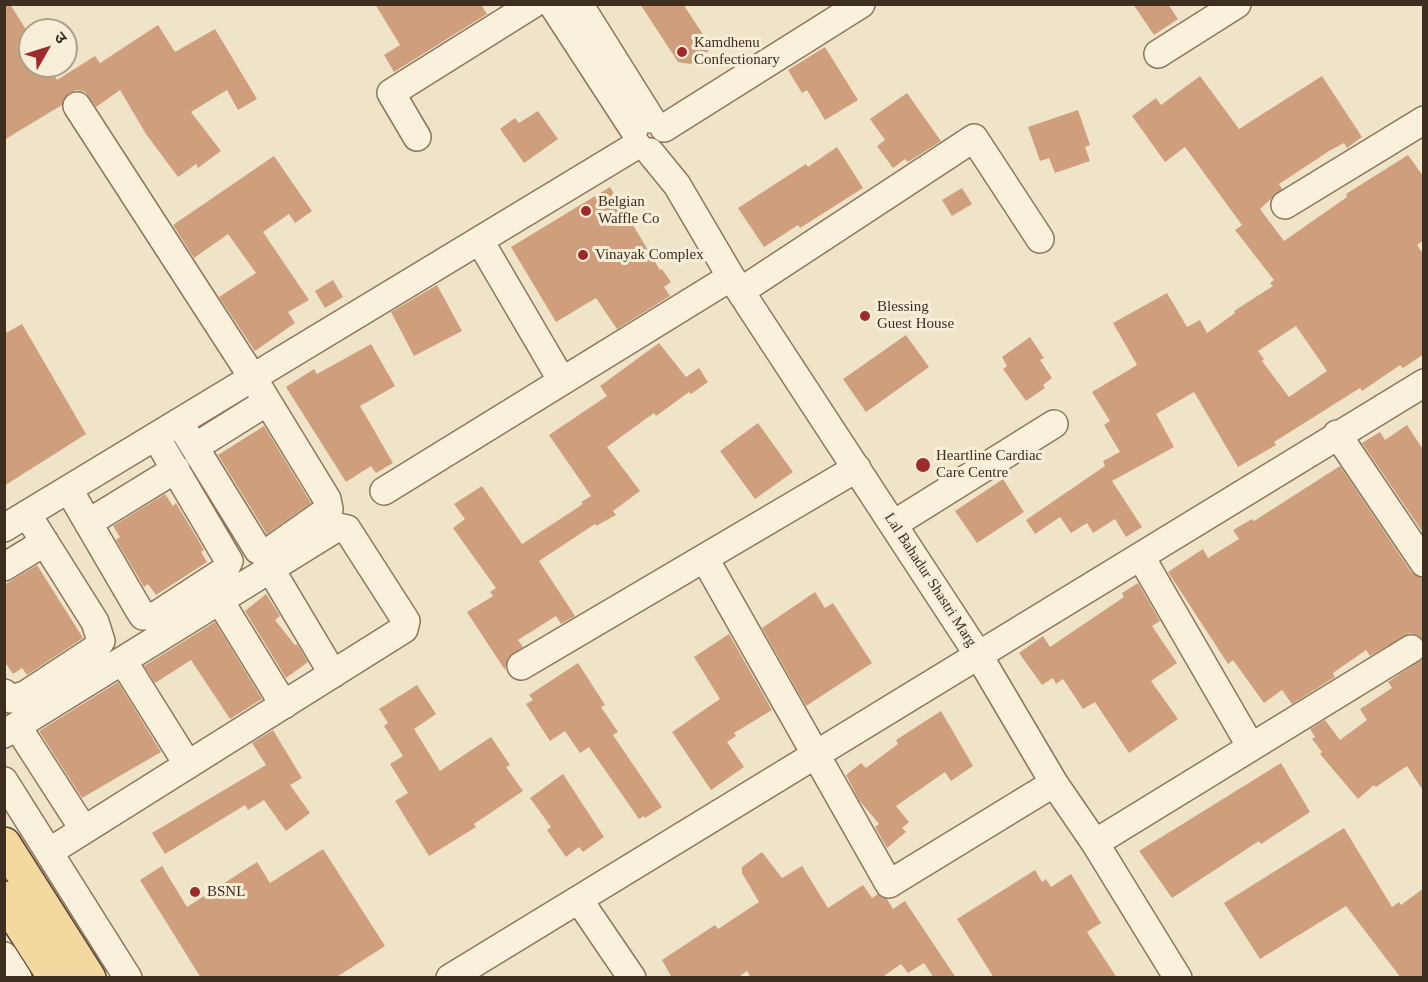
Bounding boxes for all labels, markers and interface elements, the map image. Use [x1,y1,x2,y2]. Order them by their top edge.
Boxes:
north arrow [18,18,78,78]
text: उ [51,29,70,47]
place label: Kamdhenu Confectionary [694,34,780,69]
marker: Kamdhenu Confectionary [675,45,689,59]
place label: Belgian Waffle Co [598,193,659,228]
marker: Belgian Waffle Co [579,204,593,218]
place label: Vinayak Complex [595,246,704,264]
marker: Vinayak Complex [576,248,590,262]
place label: Blessing Guest House [877,298,954,333]
marker: Blessing Guest House [858,309,872,323]
place label: Heartline Cardiac Care Centre [936,447,1042,482]
marker: Heartline Cardiac Care Centre [914,456,932,474]
street label: Lal Bahadur Shastri Marg [880,510,980,650]
place label: BSNL [207,883,245,901]
marker: BSNL [188,885,202,899]

